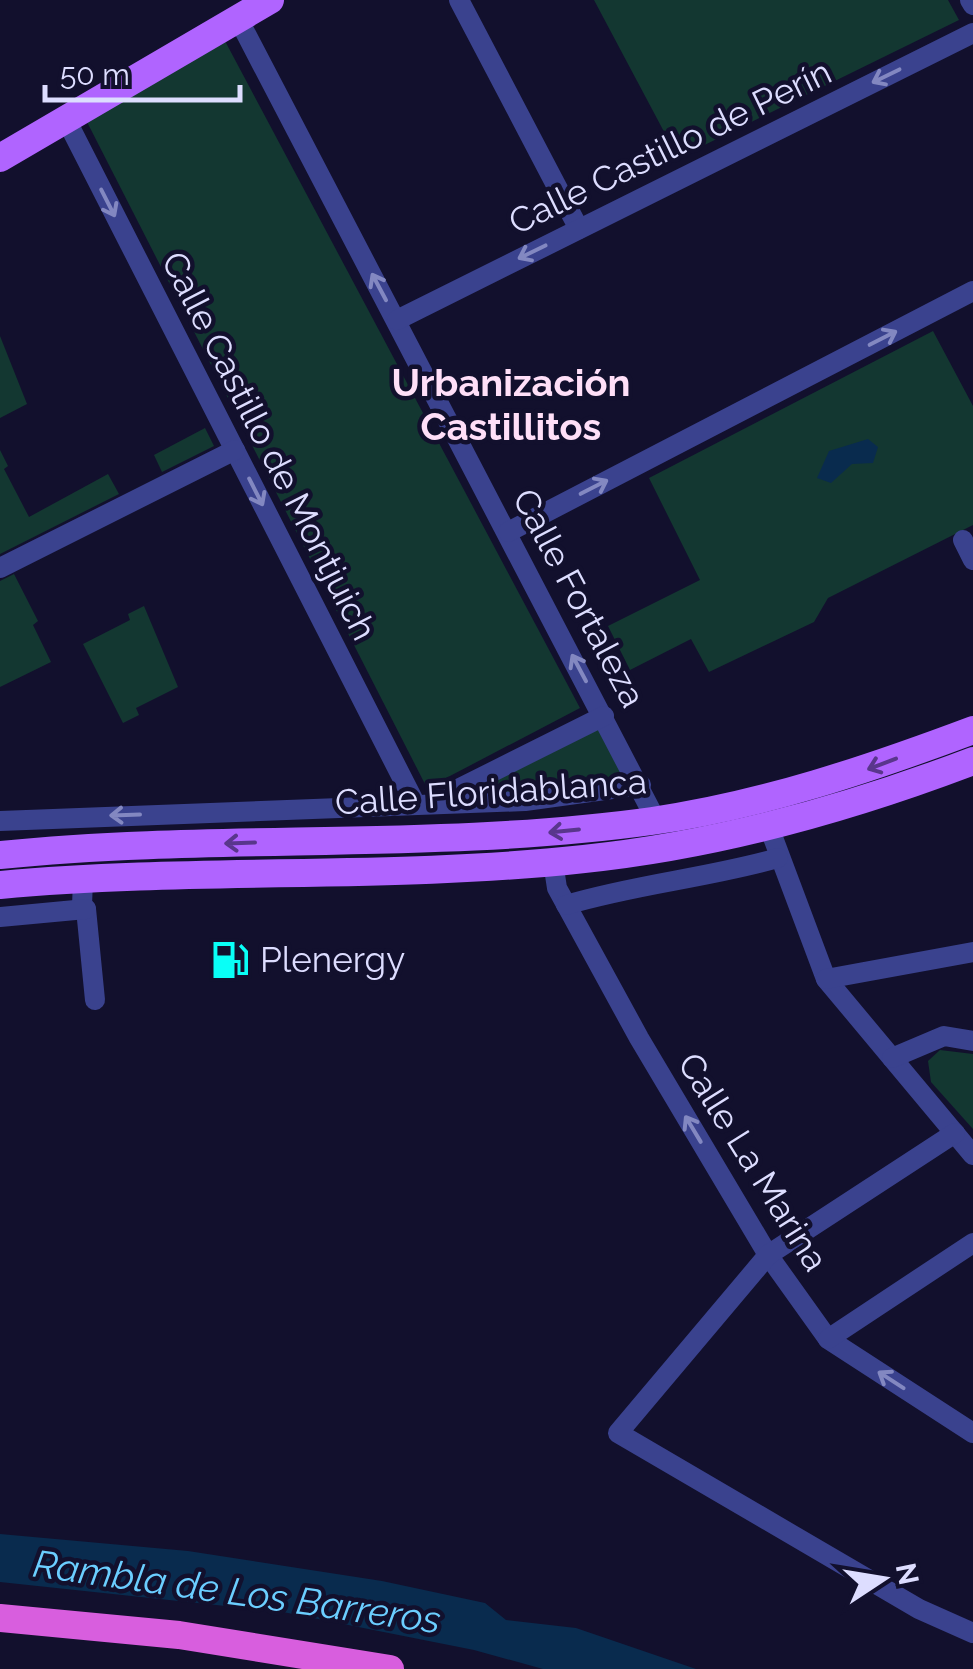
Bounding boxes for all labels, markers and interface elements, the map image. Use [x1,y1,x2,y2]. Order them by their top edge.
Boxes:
scale bar [45,40,240,102]
street label: Calle Castillo de Perín [502,51,838,242]
text: 50 m [60,57,130,92]
one-way arrow [871,67,901,86]
one-way arrow [99,188,118,217]
one-way arrow [518,244,548,263]
street label: Calle Castillo de Montjuich [154,245,385,647]
one-way arrow [369,273,388,303]
one-way arrow [868,328,897,347]
district label: Urbanización Castillitos [391,360,631,449]
one-way arrow [247,477,266,507]
one-way arrow [579,477,609,496]
street label: Calle Fortaleza [505,482,654,714]
one-way arrow [569,653,588,683]
one-way arrow [867,756,898,774]
street label: Calle Floridablanca [334,760,648,823]
one-way arrow [109,806,141,825]
one-way arrow [549,821,581,840]
one-way arrow [224,834,256,853]
fuel station icon: Plenergy [209,939,251,981]
place label: Plenergy [260,939,405,980]
street label: Calle La Marina [670,1045,837,1278]
one-way arrow [683,1115,703,1144]
one-way arrow [878,1369,906,1390]
north arrow [833,1529,933,1629]
water label: Rambla de Los Barreros [30,1541,444,1642]
text: N [889,1560,925,1588]

